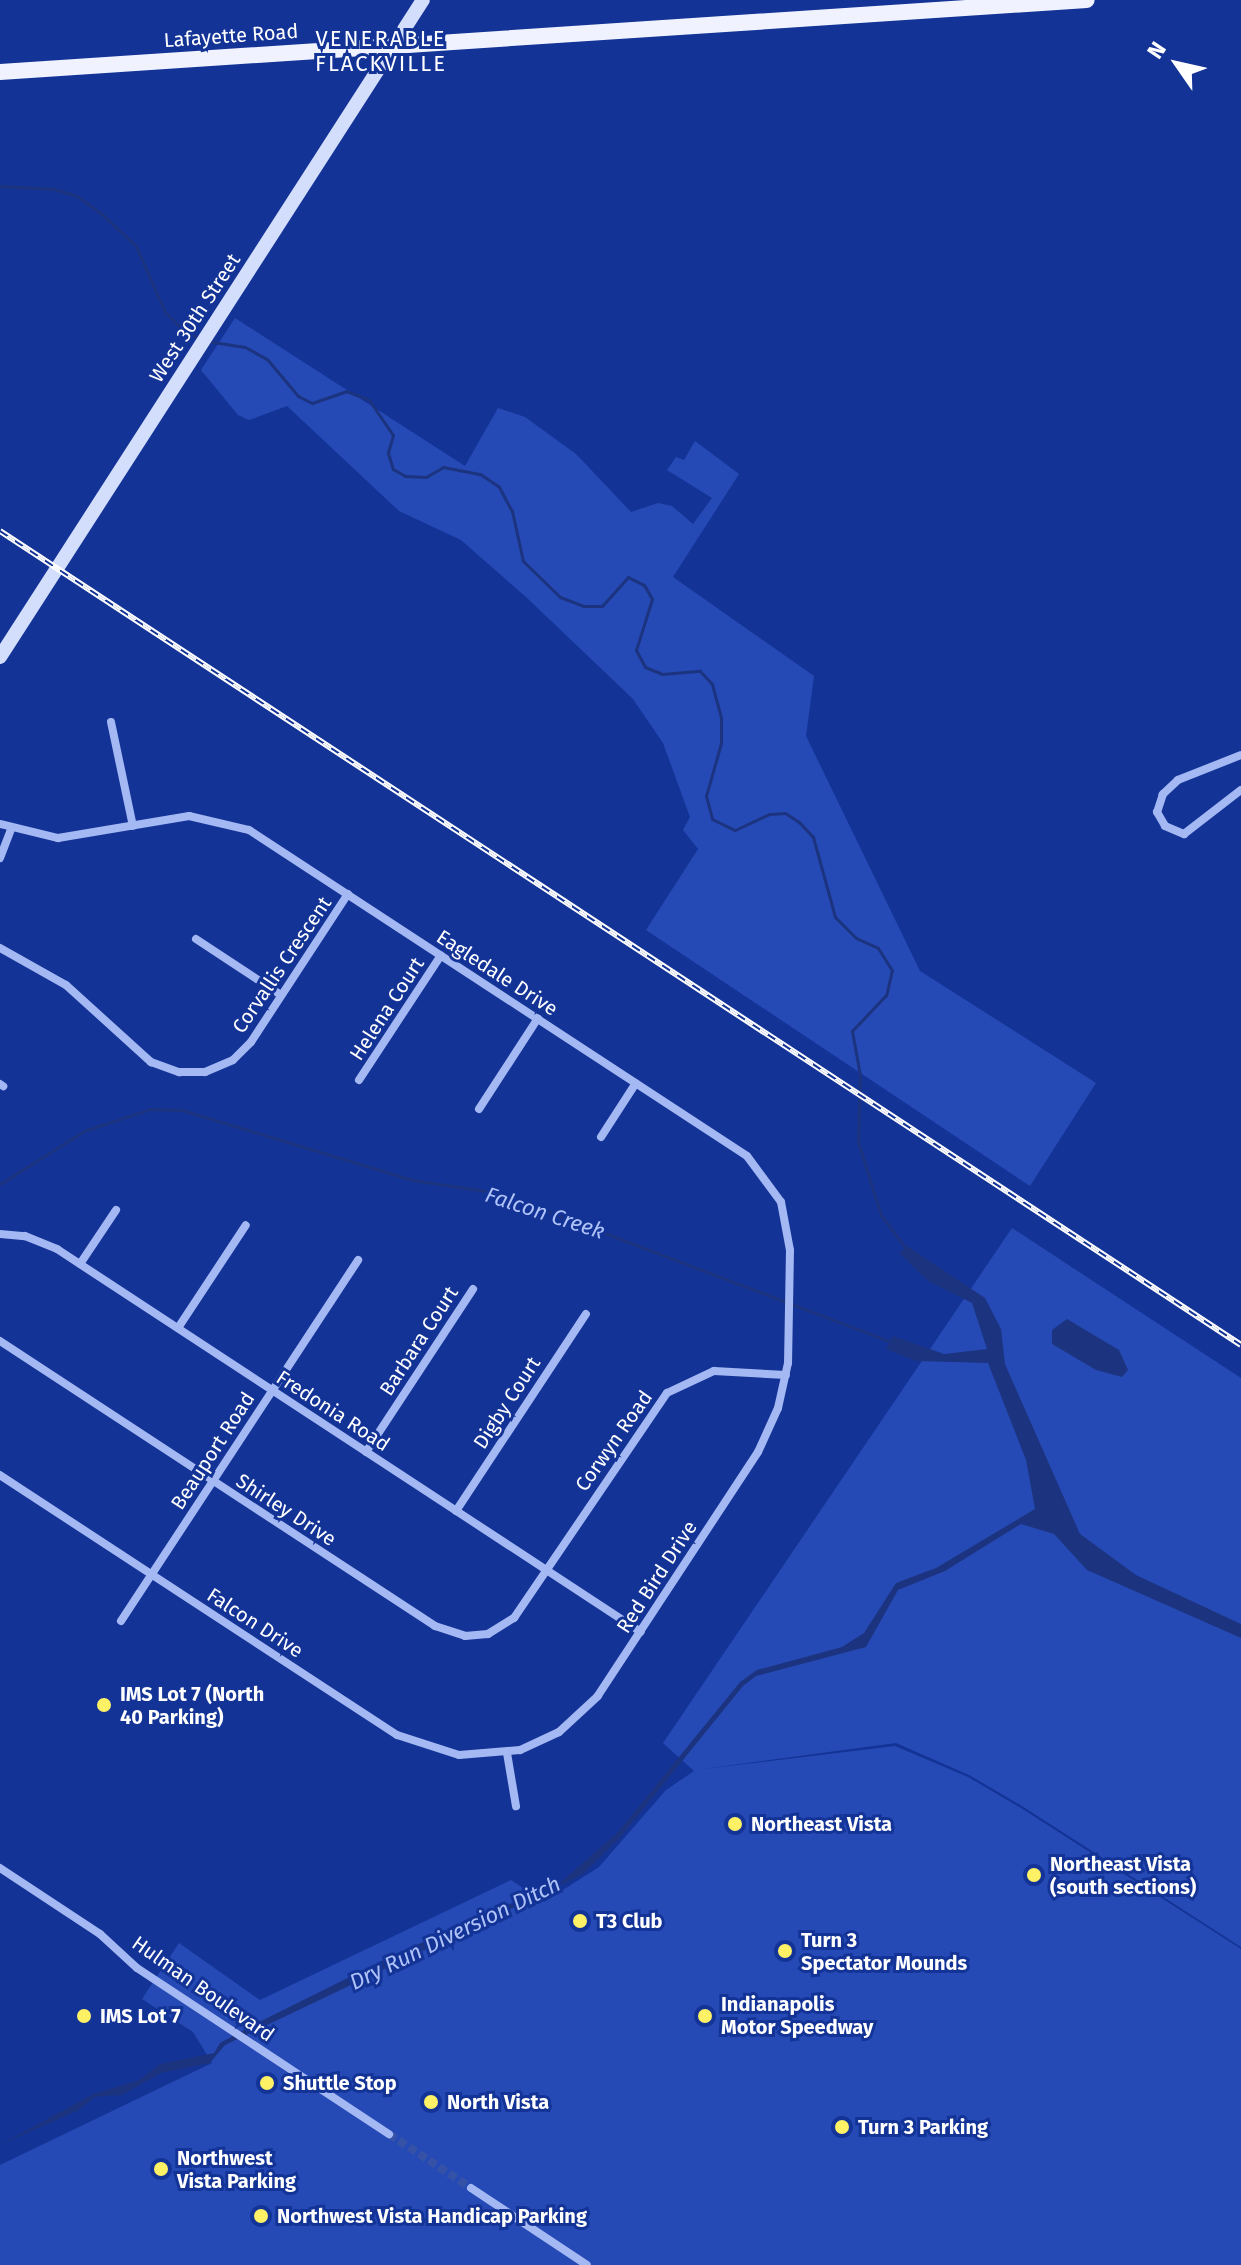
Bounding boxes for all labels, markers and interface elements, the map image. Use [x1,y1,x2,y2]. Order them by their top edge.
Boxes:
street label: Lafayette Road [163,19,299,53]
north arrow [1137,24,1217,104]
district label: VENERABLE FLACKVILLE [315,25,447,76]
text: N [1141,37,1172,64]
street label: West 30th Street [144,249,246,387]
street label: Corvallis Crescent [227,892,337,1038]
street label: Eagledale Drive [432,925,562,1021]
street label: Helena Court [345,953,429,1065]
water label: Falcon Creek [482,1181,608,1245]
street label: Barbara Court [375,1282,463,1400]
street label: Digby Court [468,1352,546,1454]
street label: Fredonia Road [272,1365,394,1457]
street label: Corwyn Road [570,1386,658,1496]
street label: Beauport Road [166,1388,260,1514]
street label: Shirley Drive [231,1469,341,1551]
street label: Red Bird Drive [612,1516,702,1638]
street label: Falcon Drive [202,1583,308,1663]
place label: IMS Lot 7 (North 40 Parking) [120,1682,264,1729]
marker: IMS Lot 7 (North 40 Parking) [95,1696,113,1714]
place label: Northeast Vista [751,1812,892,1836]
marker: Northeast Vista [726,1815,744,1833]
place label: Northeast Vista (south sections) [1050,1852,1196,1899]
marker: Northeast Vista (south sections) [1025,1866,1043,1884]
water label: Dry Run Diversion Ditch [345,1870,565,1996]
place label: T3 Club [596,1909,663,1933]
marker: T3 Club [571,1912,589,1930]
place label: Turn 3 Spectator Mounds [801,1928,967,1975]
street label: Hulman Boulevard [127,1931,279,2047]
marker: Turn 3 Spectator Mounds [776,1942,794,1960]
place label: Indianapolis Motor Speedway [721,1992,873,2039]
place label: IMS Lot 7 [100,2004,181,2028]
marker: IMS Lot 7 [75,2007,93,2025]
marker: Indianapolis Motor Speedway [696,2007,714,2025]
place label: Shuttle Stop [283,2071,397,2095]
marker: Shuttle Stop [258,2074,276,2092]
place label: North Vista [447,2090,549,2114]
marker: North Vista [422,2093,440,2111]
place label: Turn 3 Parking [858,2115,988,2139]
marker: Turn 3 Parking [833,2118,851,2136]
place label: Northwest Vista Parking [177,2146,296,2193]
marker: Northwest Vista Parking [152,2160,170,2178]
place label: Northwest Vista Handicap Parking [277,2204,587,2228]
marker: Northwest Vista Handicap Parking [252,2207,270,2225]

